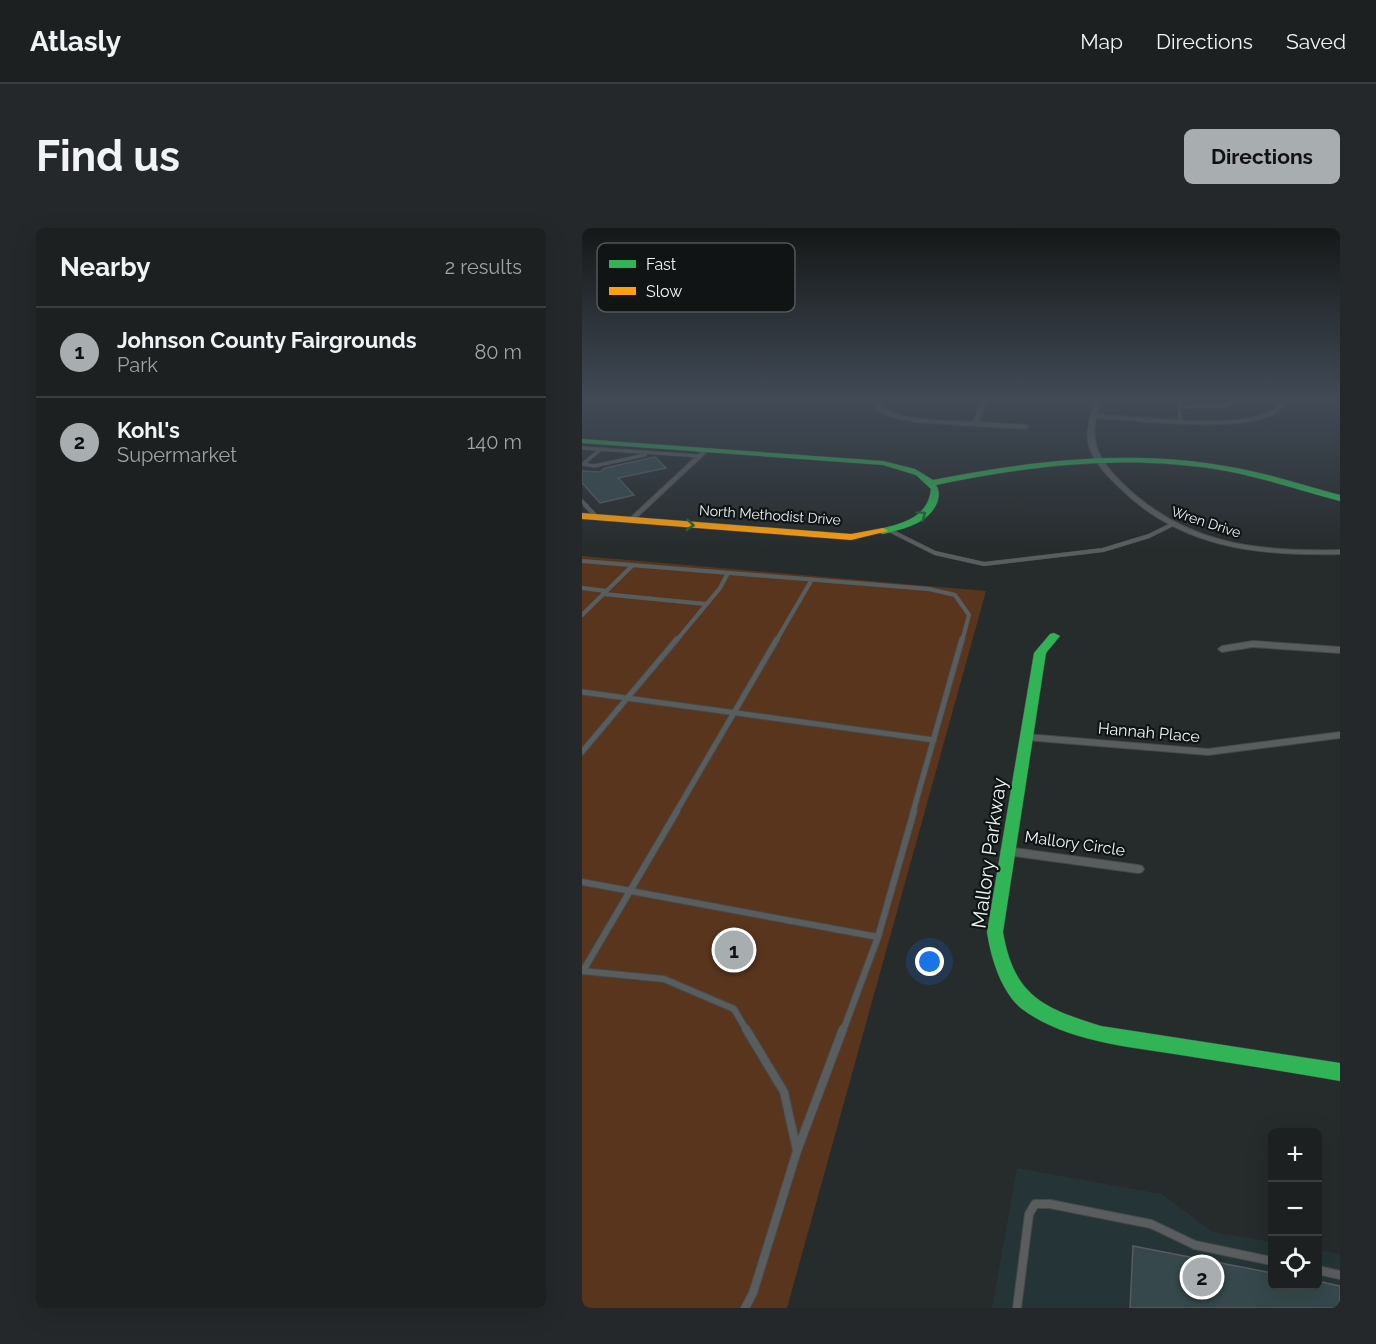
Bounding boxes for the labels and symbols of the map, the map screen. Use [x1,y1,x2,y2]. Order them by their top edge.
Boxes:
legend [597,243,795,312]
text: Fast [646,255,677,274]
text: Slow [646,282,682,301]
street label: North Methodist Drive [699,502,841,528]
street label: Wren Drive [1169,503,1243,541]
one-way arrow [915,511,926,522]
one-way arrow [685,518,694,531]
street label: Hannah Place [1097,719,1201,746]
street label: Mallory Parkway [967,776,1011,930]
street label: Mallory Circle [1024,827,1126,860]
pin: 1 [714,928,754,972]
your location [915,947,944,976]
pin: 2 [1182,1254,1222,1300]

